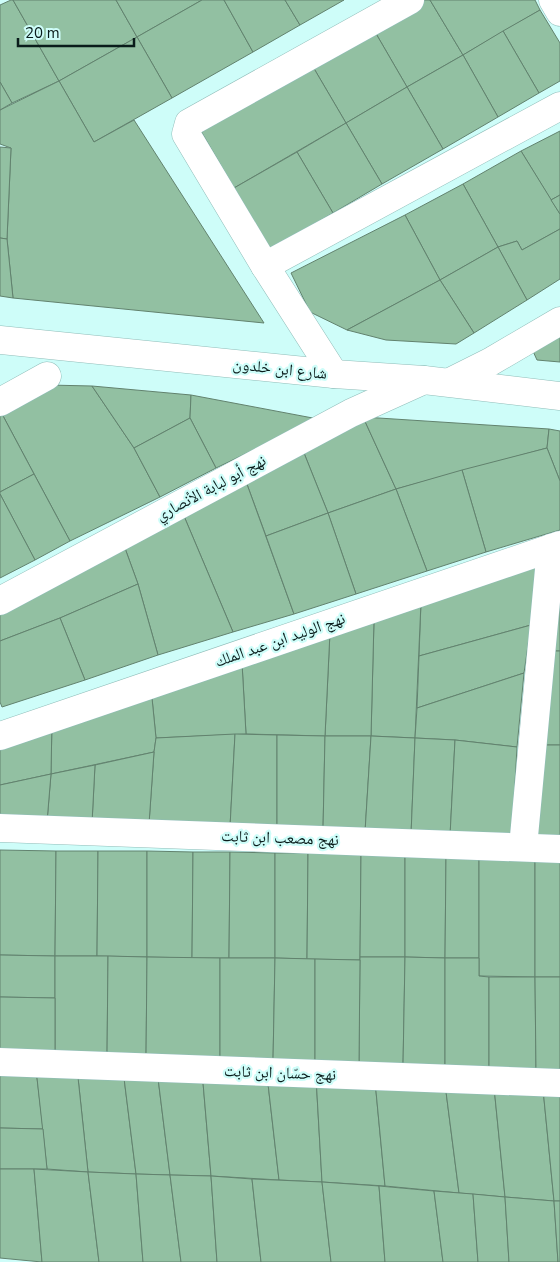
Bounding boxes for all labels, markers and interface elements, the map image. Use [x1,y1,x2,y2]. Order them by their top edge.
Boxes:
scale bar [18,15,134,47]
text: 20 m [25,23,60,43]
street label: شارع ابن خلدون [232,353,328,385]
street label: نهج أبو لبابة الأنصاري [152,450,271,527]
street label: نهج الوليد ابن عبد الملك [212,607,348,673]
street label: نهج مصعب ابن ثابت [221,825,339,851]
street label: نهج حسّان ابن ثابت [224,1060,336,1086]

